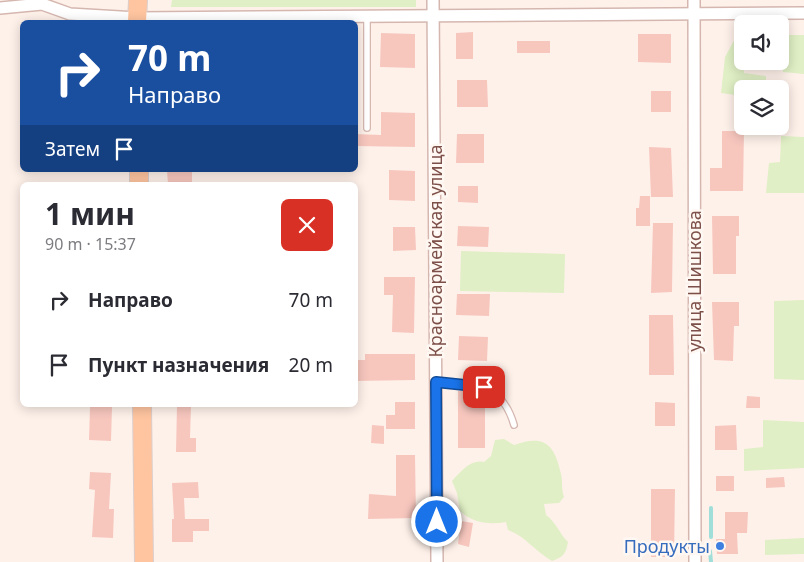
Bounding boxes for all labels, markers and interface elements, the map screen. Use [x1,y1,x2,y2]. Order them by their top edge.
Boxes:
map controls [734,15,789,135]
button: sound [734,15,789,70]
text: 70 m [128,34,211,81]
icon: right [45,40,110,105]
text: Направо [128,79,221,109]
button: layers [734,80,789,135]
icon: arrive [110,135,138,163]
text: Затем [45,136,100,162]
street label: Красноармейская улица [423,145,447,357]
text: 1 мин [45,193,135,234]
button: close [281,199,333,251]
street label: улица Шишкова [682,210,706,352]
text: 90 m · 15:37 [45,233,136,255]
icon: right [45,286,73,314]
text: Направо [88,287,173,313]
text: 70 m [289,287,333,313]
icon: arrive [45,351,73,379]
text: Пункт назначения [88,352,269,378]
text: 20 m [289,352,333,378]
pin [463,366,505,408]
icon: arrive [470,373,498,401]
position arrow [410,495,462,547]
place label: Продукты [624,534,710,558]
marker: Продукты [714,540,726,552]

